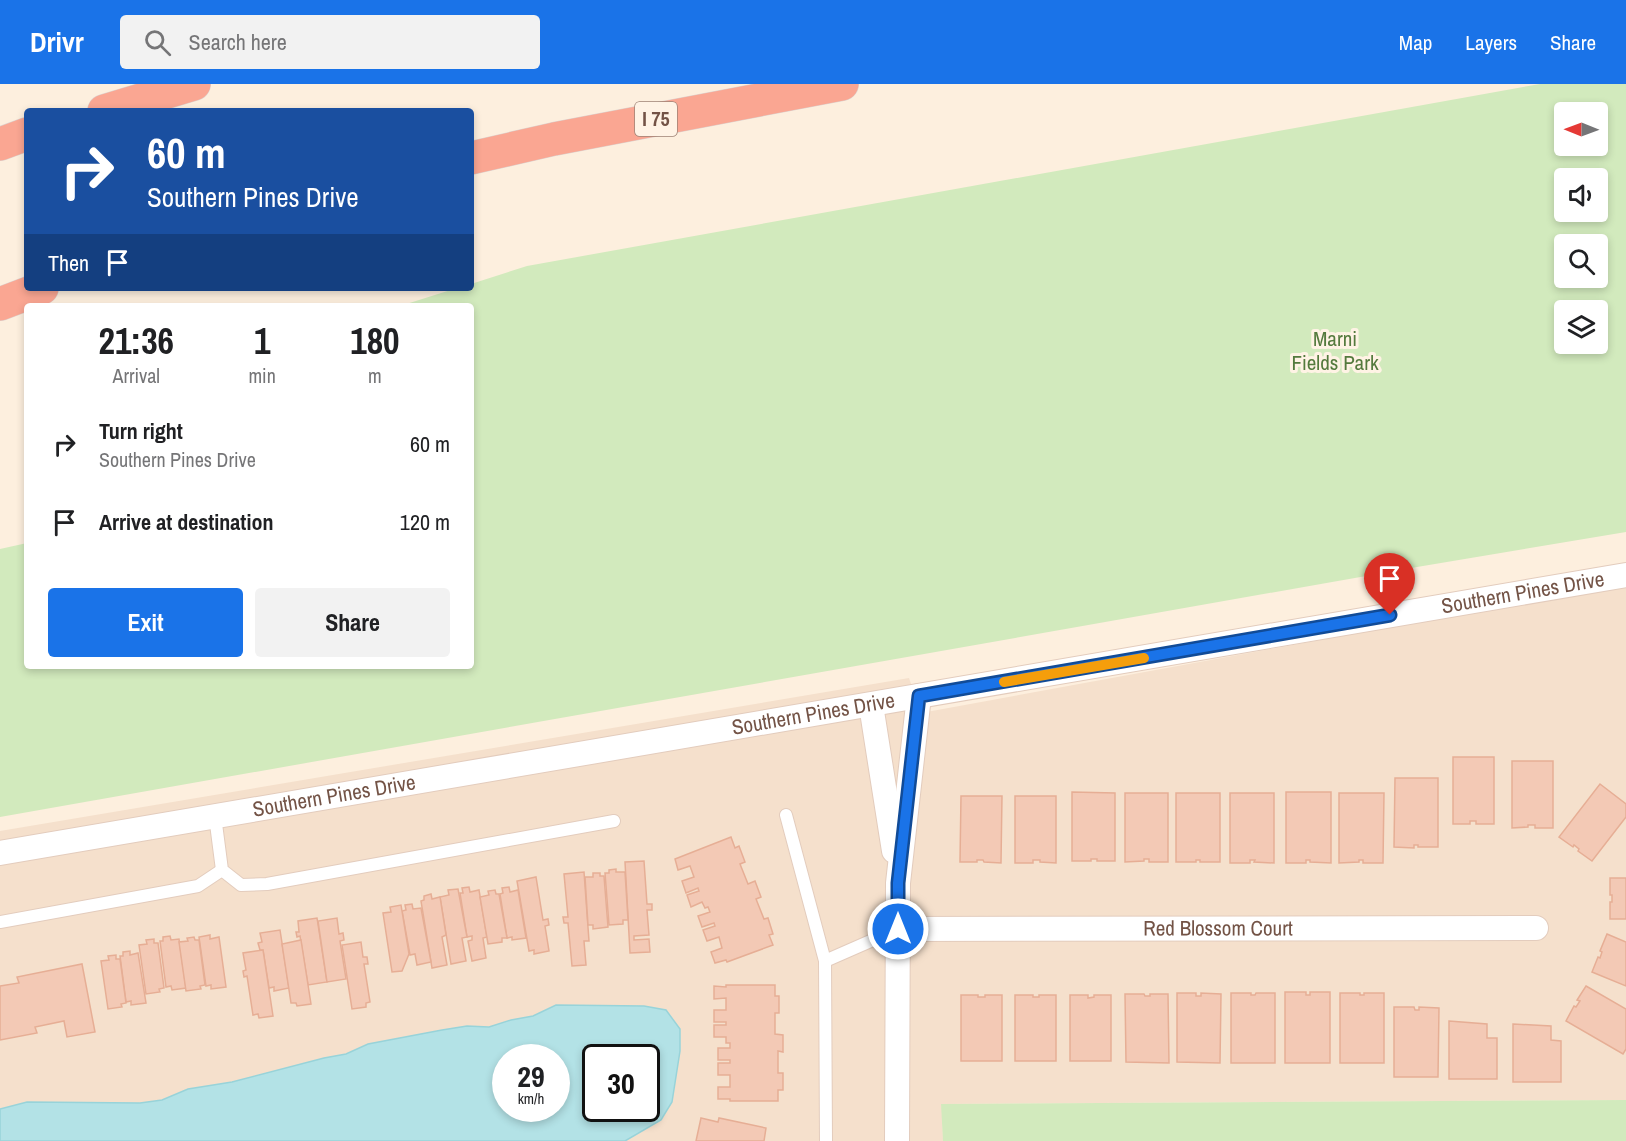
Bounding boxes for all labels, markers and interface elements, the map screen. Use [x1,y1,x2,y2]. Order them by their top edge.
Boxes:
search box [120,15,540,69]
text: Drivr [30,23,84,61]
icon: search [141,26,174,59]
text: Search here [189,27,287,57]
text: Map [1399,28,1432,57]
text: Layers [1465,28,1517,57]
text: Share [1550,28,1596,57]
road number: I 75 [635,102,677,136]
north arrow [1554,102,1608,156]
map controls [1554,102,1608,354]
text: 60 m [147,125,226,181]
icon: right [48,132,126,210]
button: sound [1554,168,1608,222]
text: Southern Pines Drive [147,179,359,215]
button: search [1554,234,1608,288]
icon: arrive [101,246,134,279]
text: Then [48,248,89,278]
button: layers [1554,300,1608,354]
text: 21:36 [98,317,174,365]
text: 1 [254,317,270,365]
text: 180 [350,317,400,365]
park label: Marni Fields Park [1291,324,1379,377]
text: Arrival [113,362,160,389]
text: min [248,362,276,389]
text: m [368,362,382,389]
text: Turn right [99,416,183,446]
icon: right [48,428,81,461]
text: 60 m [410,429,450,459]
text: Southern Pines Drive [99,446,256,473]
icon: arrive [48,506,81,539]
text: Arrive at destination [99,507,273,537]
text: 120 m [400,507,450,537]
pin [1364,553,1415,615]
icon: arrive [1373,562,1406,595]
street label: Southern Pines Drive [1439,564,1606,620]
button: Exit [48,588,243,657]
button: Share [255,588,450,657]
street label: Southern Pines Drive [729,685,897,742]
street label: Southern Pines Drive [250,767,418,824]
position arrow [866,897,930,961]
street label: Red Blossom Court [1143,913,1293,943]
speed limit sign: 30 [582,1044,660,1122]
text: 29 [517,1056,545,1096]
text: km/h [518,1088,544,1109]

